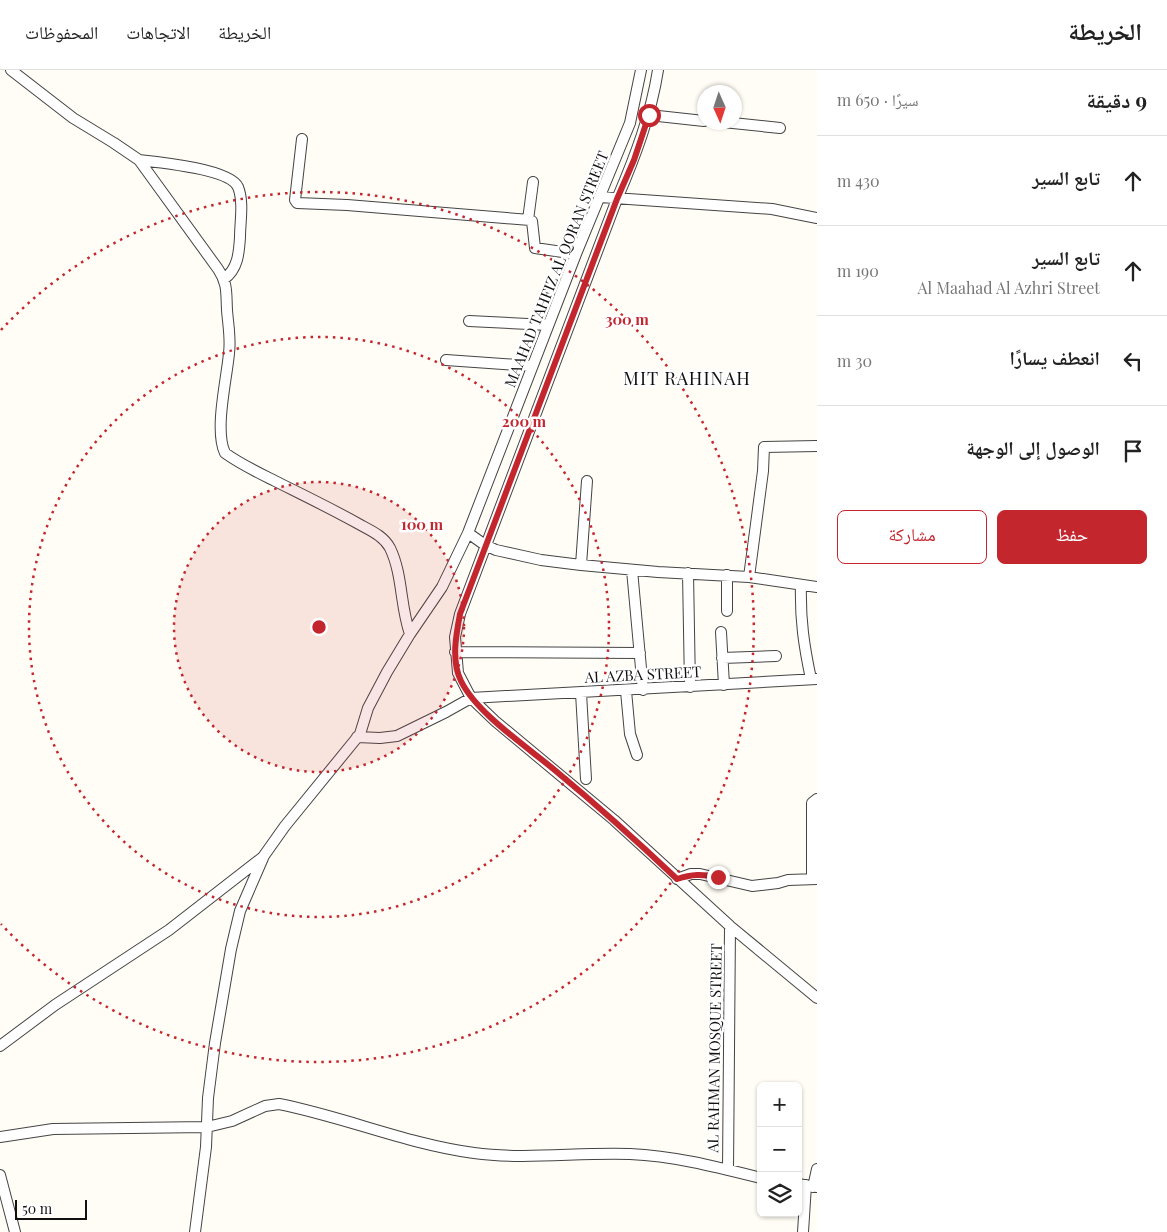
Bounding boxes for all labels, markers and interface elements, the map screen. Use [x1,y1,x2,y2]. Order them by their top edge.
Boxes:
text: الخريطة [1068,14,1142,46]
text: المحفوظات [25,20,98,44]
text: الاتجاهات [126,20,190,44]
text: الخريطة [218,20,271,44]
north arrow [697,85,742,130]
text: 9 دقيقة [1086,85,1147,113]
text: سيرًا · 650 m [837,89,918,110]
route start [638,104,661,127]
street label: MAAHAD TAHFIZ AL QORAN STREET [499,148,613,390]
text: تابع السير [1032,164,1100,190]
icon: ahead [1119,167,1147,195]
text: 430 m [837,170,880,191]
text: تابع السير [1032,244,1100,270]
icon: ahead [1119,257,1147,285]
text: 190 m [837,260,879,281]
text: Al Maahad Al Azhri Street [918,277,1100,298]
text: 300 m [605,309,649,329]
text: انعطف يسارًا [1009,344,1100,370]
icon: left [1119,347,1147,375]
text: 30 m [837,350,872,371]
district label: MIT RAHINAH [623,366,751,390]
text: 200 m [502,411,547,431]
text: الوصول إلى الوجهة [966,434,1100,460]
icon: arrive [1119,437,1147,465]
button: مشاركة [837,510,987,564]
button: حفظ [997,510,1147,564]
text: 100 m [401,514,444,534]
centre of rings [310,618,328,636]
street label: AL AZBA STREET [583,661,702,687]
route end [707,866,730,889]
street label: AL RAHMAN MOSQUE STREET [702,943,726,1154]
map controls [757,1082,802,1217]
button: + [757,1082,802,1127]
button: − [757,1127,802,1172]
button: layers [757,1172,802,1217]
scale bar [15,1197,88,1220]
text: 50 m [22,1199,52,1218]

